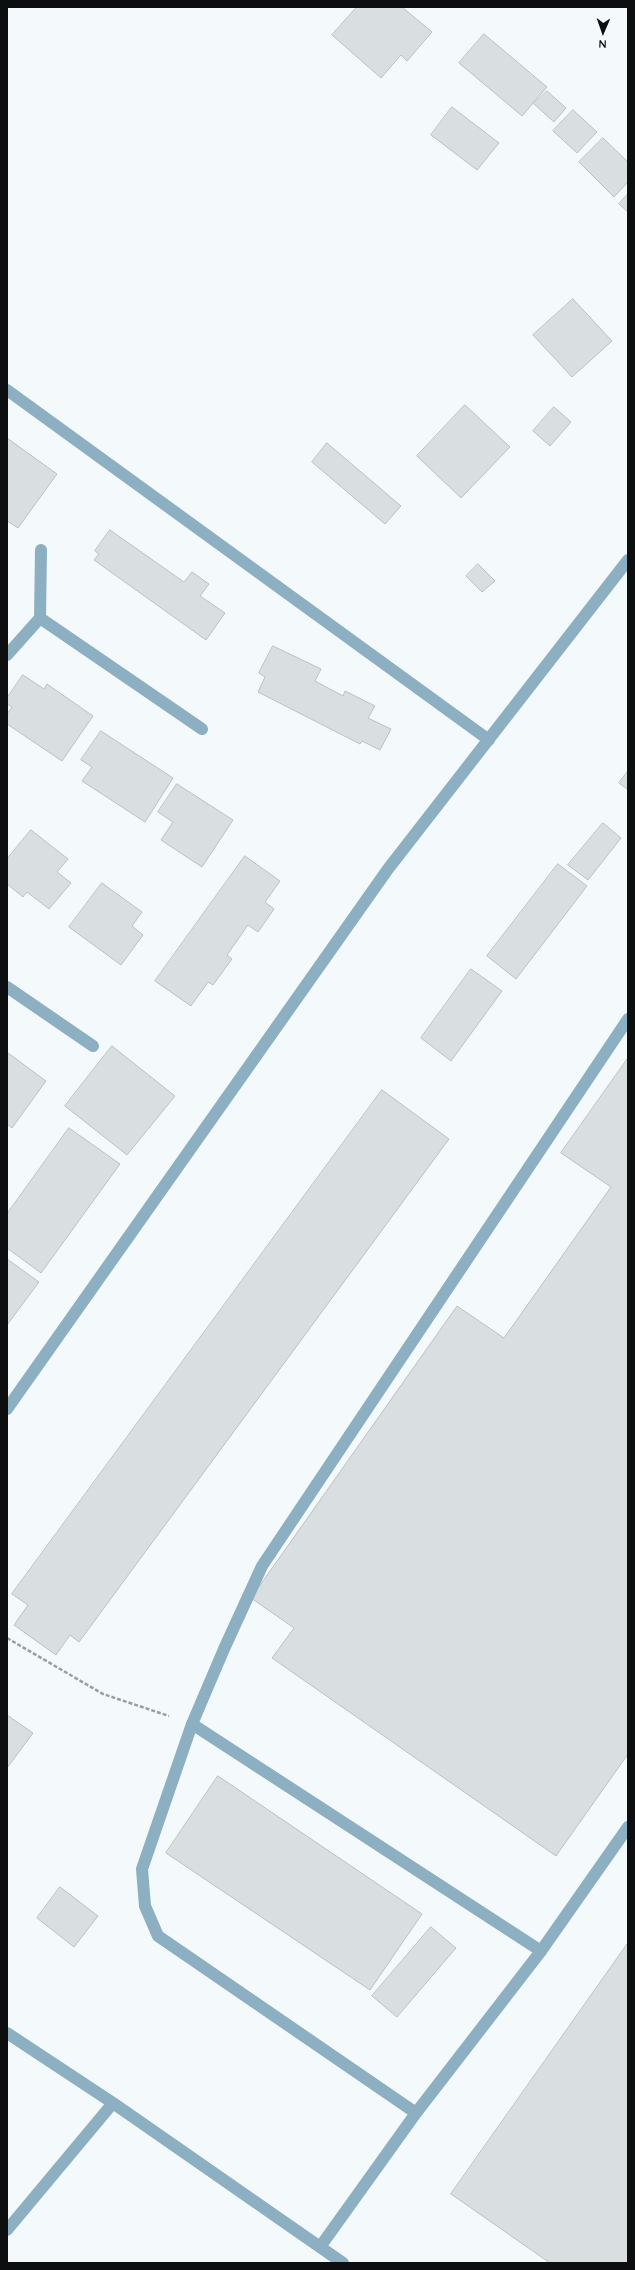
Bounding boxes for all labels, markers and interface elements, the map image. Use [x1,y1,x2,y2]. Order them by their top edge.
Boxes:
north arrow [583,12,623,52]
text: N [598,37,607,51]

